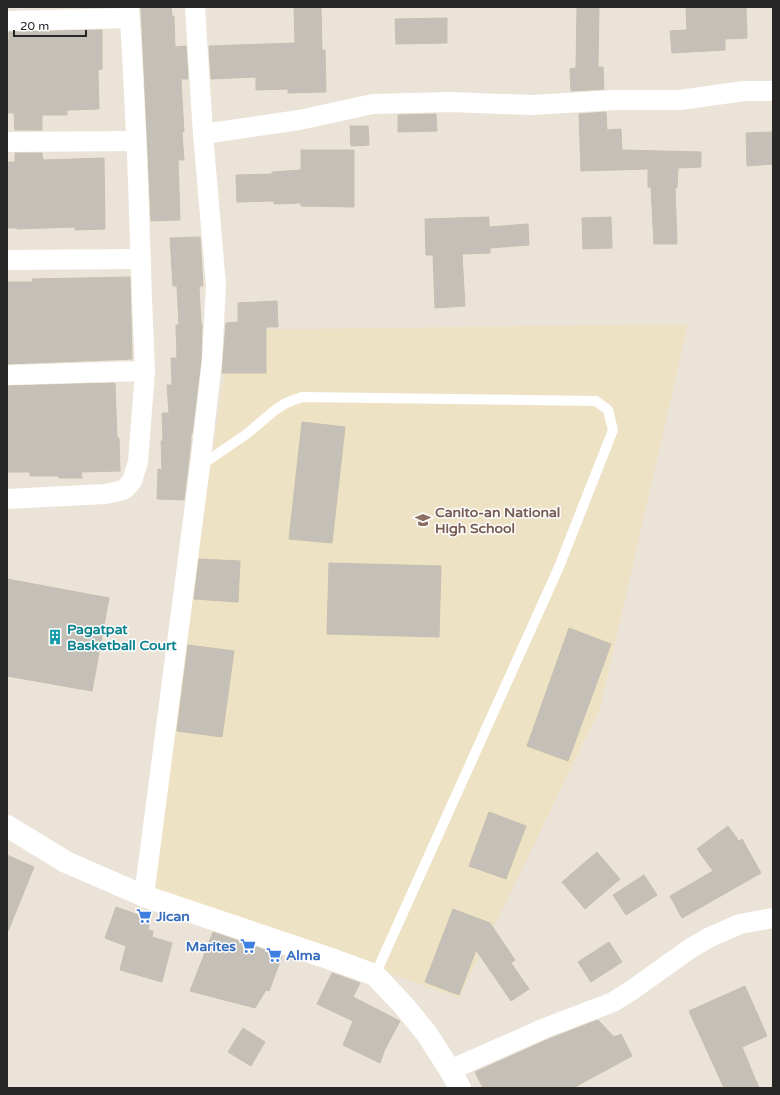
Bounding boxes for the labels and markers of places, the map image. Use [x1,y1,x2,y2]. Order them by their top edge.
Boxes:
place label: Canito-an National High School [435,504,560,537]
school or university icon: Canito-an National High School [414,511,432,529]
place label: Pagatpat Basketball Court [67,621,177,654]
building icon: Pagatpat Basketball Court [46,628,64,646]
supermarket icon: Jican [135,907,153,925]
place label: Jican [155,908,190,925]
supermarket icon: Marites [239,937,257,955]
place label: Marites [186,938,236,955]
supermarket icon: Alma [265,946,283,964]
place label: Alma [286,947,321,964]

